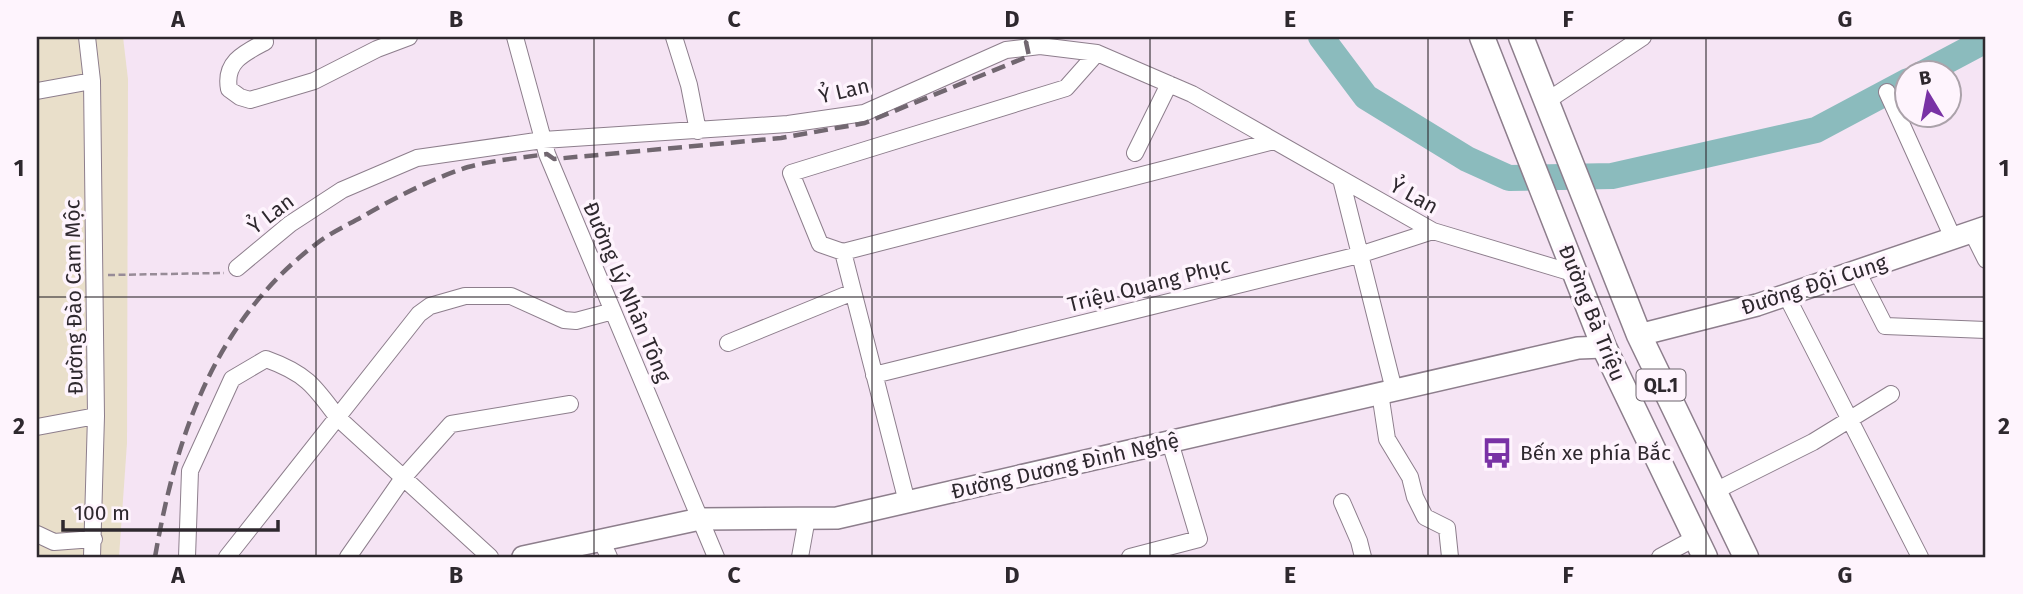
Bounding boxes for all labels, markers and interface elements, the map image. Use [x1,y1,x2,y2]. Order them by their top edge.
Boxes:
text: A [170,5,185,33]
text: B [449,5,463,33]
text: C [727,5,741,33]
text: D [1005,5,1020,33]
text: E [1284,5,1296,33]
text: F [1562,5,1574,33]
text: G [1838,5,1852,33]
north arrow [1894,60,1964,130]
text: B [1917,65,1933,90]
street label: Ỷ Lan [816,72,872,109]
text: 1 [14,154,24,182]
text: 1 [1999,154,2009,182]
street label: Ỷ Lan [1385,171,1443,220]
street label: Ỷ Lan [242,187,299,240]
street label: Đường Lý Nhân Tông [577,198,677,386]
street label: Đường Đào Cam Mộc [59,199,89,395]
street label: Đường Bà Triệu [1553,241,1631,385]
street label: Đường Đội Cung [1738,249,1890,321]
street label: Triệu Quang Phục [1065,252,1233,318]
road number: QL.1 [1636,370,1686,400]
text: 2 [13,412,25,440]
text: 2 [1998,412,2010,440]
street label: Đường Dương Đình Nghệ [948,427,1182,505]
bus stop icon: Bến xe phía Bắc [1480,436,1514,470]
place label: Bến xe phía Bắc [1520,440,1671,466]
scale bar [63,489,278,533]
text: 100 m [74,500,130,526]
text: A [170,561,185,589]
text: B [449,561,463,589]
text: C [727,561,741,589]
text: D [1005,561,1020,589]
text: E [1284,561,1296,589]
text: F [1562,561,1574,589]
text: G [1838,561,1852,589]

